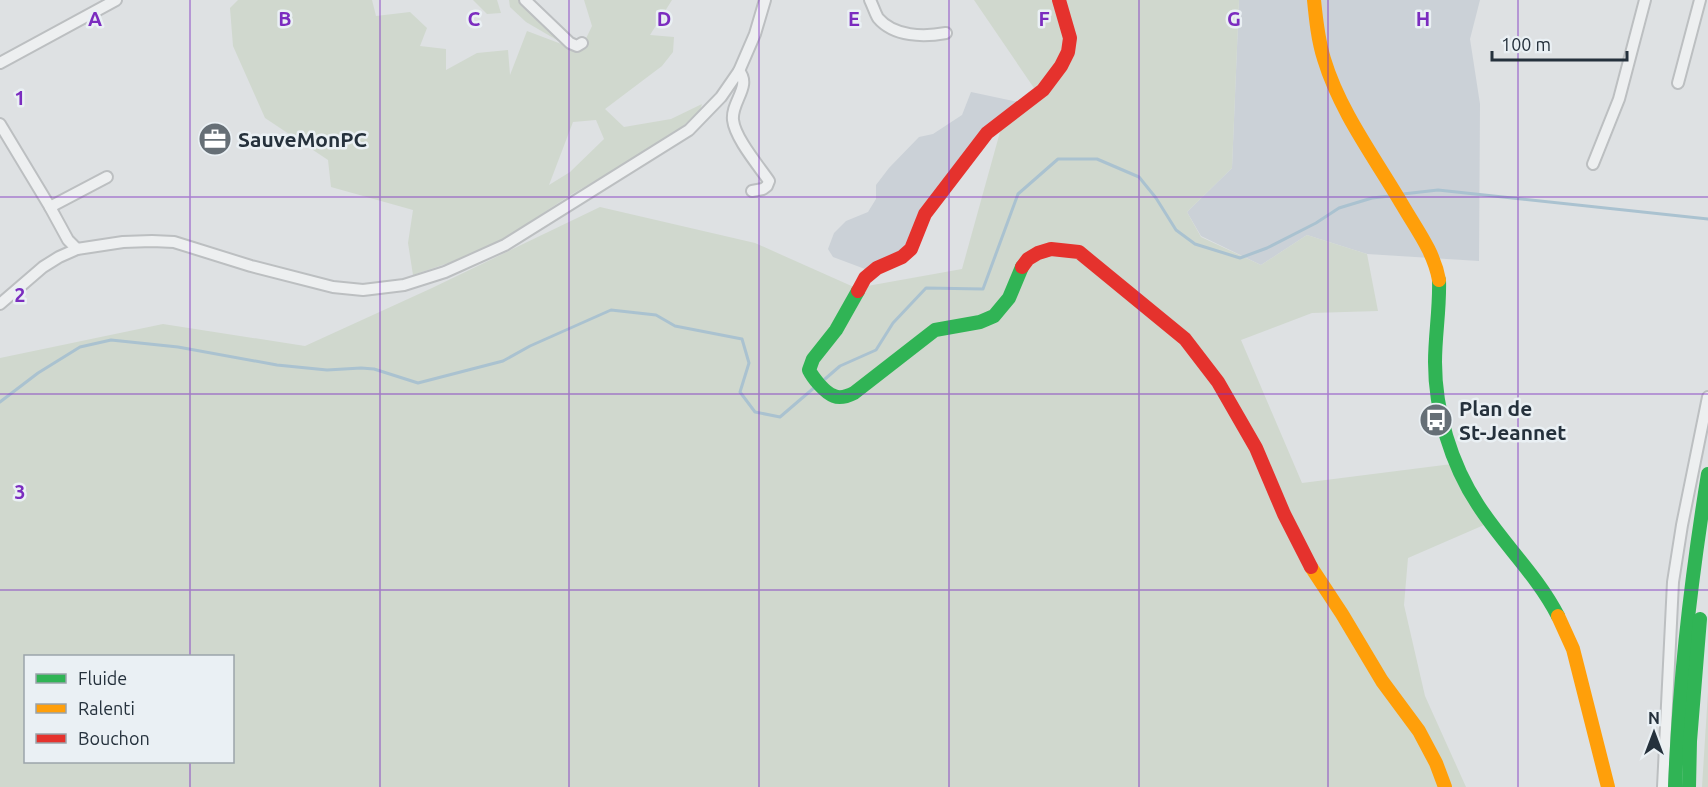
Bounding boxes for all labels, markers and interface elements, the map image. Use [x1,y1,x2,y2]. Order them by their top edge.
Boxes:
text: A [88,7,102,30]
text: B [278,7,292,30]
text: C [468,7,481,30]
text: D [657,7,671,30]
text: E [848,7,860,30]
text: F [1038,7,1050,30]
text: G [1227,7,1241,30]
text: H [1416,7,1430,30]
scale bar [1492,24,1627,62]
text: 100 m [1501,34,1551,54]
text: 1 [14,86,26,109]
office icon: SauveMonPC [197,121,233,157]
place label: SauveMonPC [238,127,367,151]
text: 2 [14,283,26,306]
place label: Plan de St-Jeannet [1459,396,1566,444]
bus stop icon: Plan de St-Jeannet [1418,402,1454,438]
text: 3 [14,480,26,503]
legend [24,655,234,763]
text: Fluide [78,668,127,688]
text: Ralenti [78,698,135,718]
north arrow [1624,703,1684,763]
text: N [1648,709,1660,727]
text: Bouchon [78,728,150,748]

